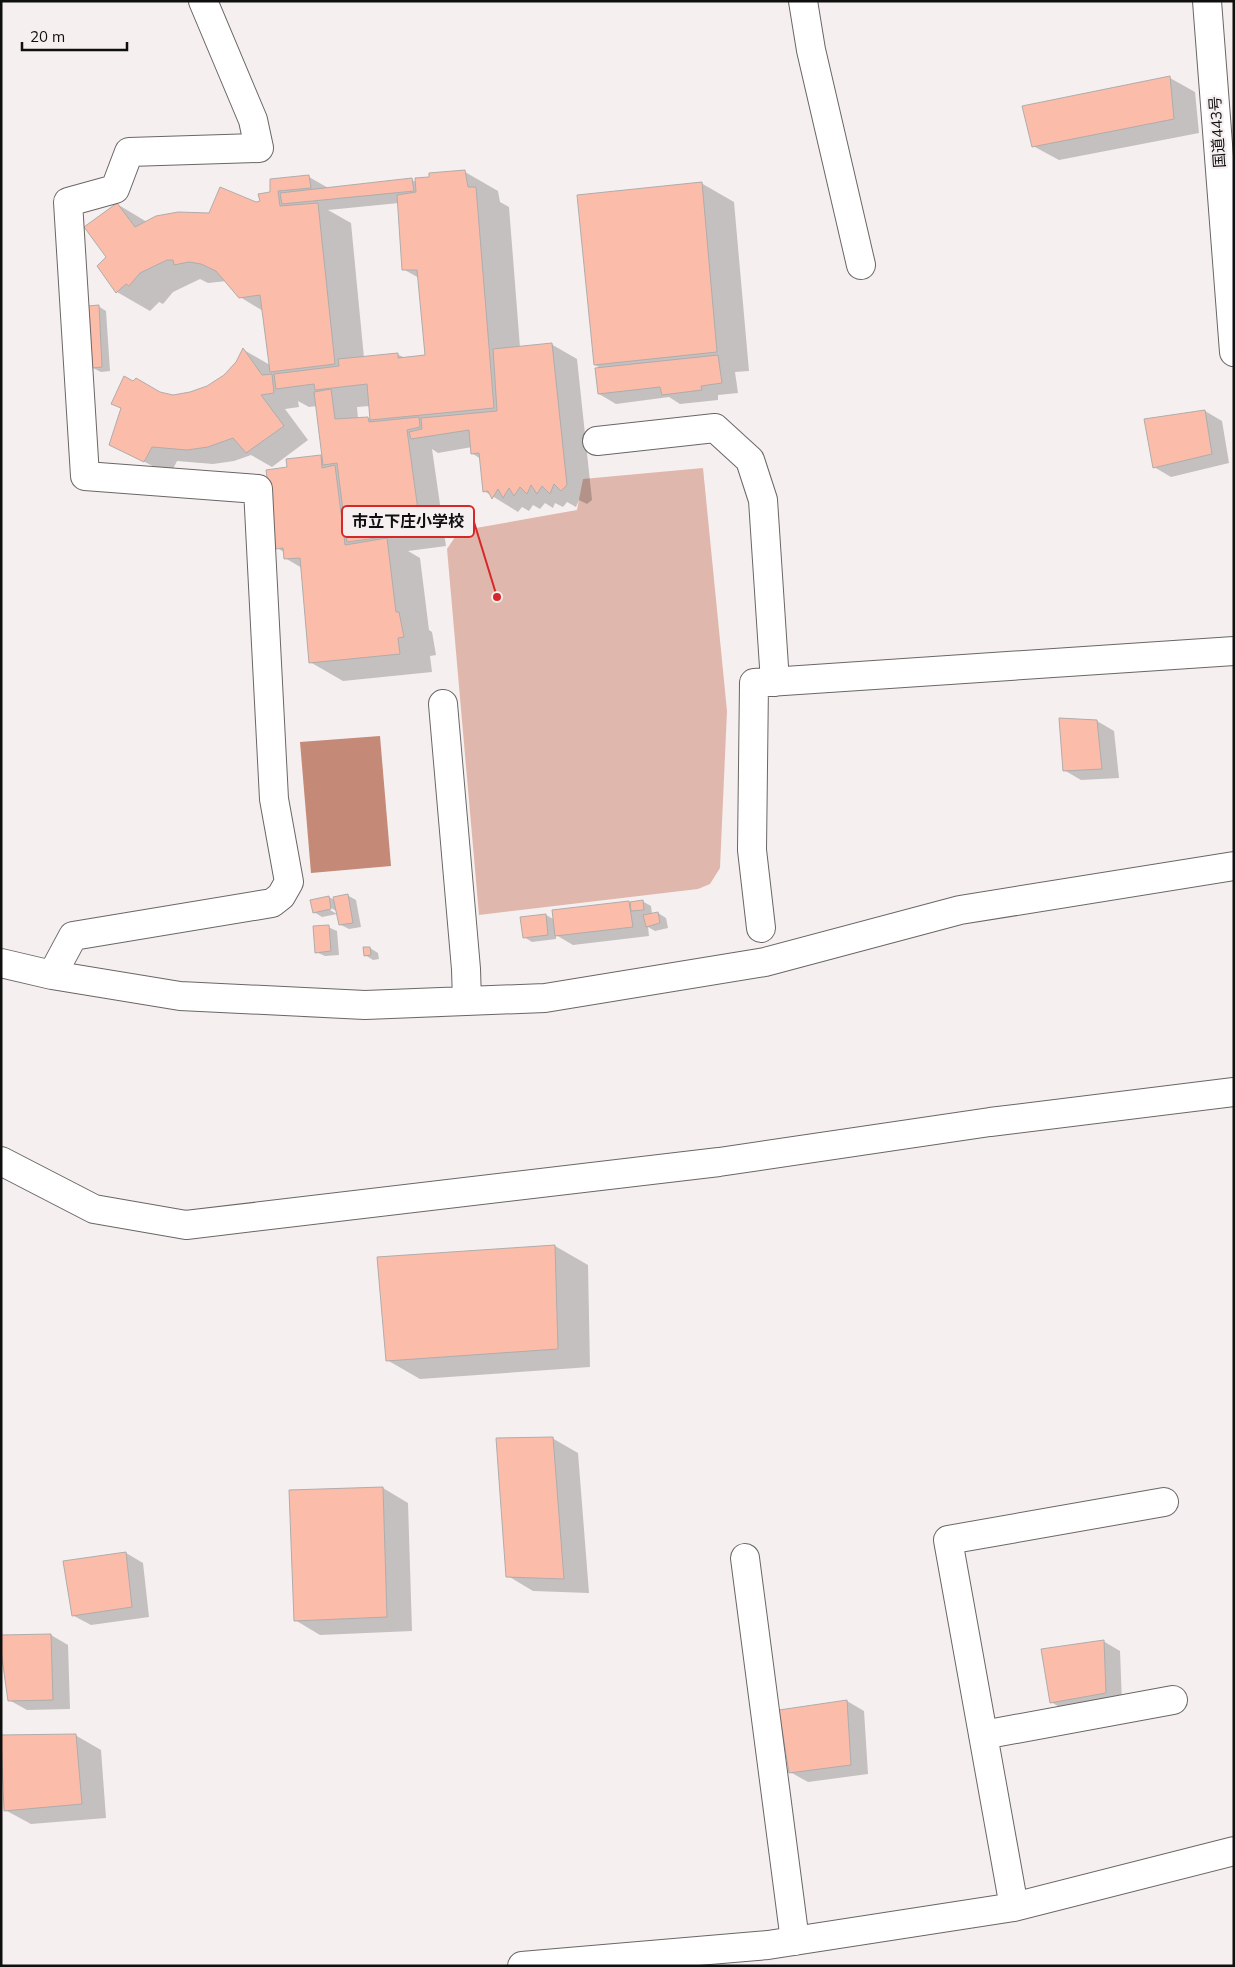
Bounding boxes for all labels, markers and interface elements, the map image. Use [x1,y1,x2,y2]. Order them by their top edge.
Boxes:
scale bar [22,20,128,52]
text: 20 m [30,27,65,46]
street label: 国道443号 [1205,95,1229,169]
callout: 市立下庄小学校 [342,506,474,537]
text: 市立下庄小学校 [352,511,464,531]

